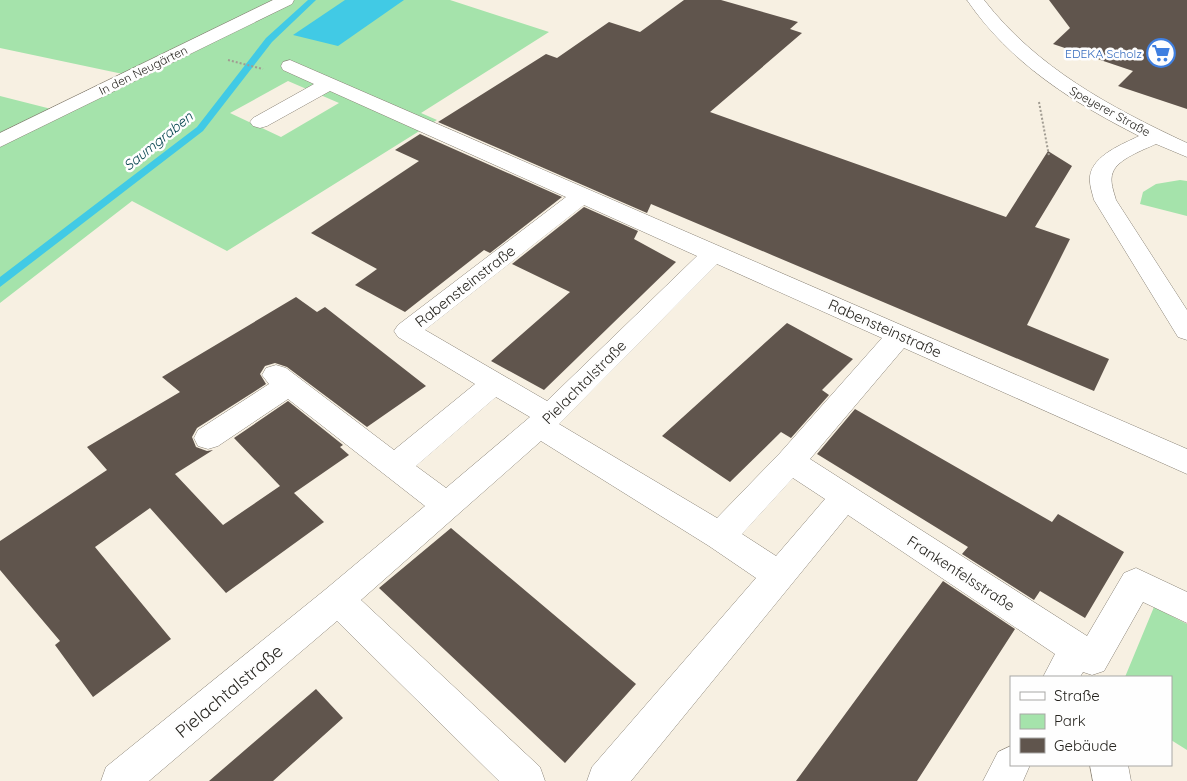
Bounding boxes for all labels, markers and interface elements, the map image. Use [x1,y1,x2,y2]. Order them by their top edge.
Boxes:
supermarket icon: EDEKA Scholz [1146,38,1176,68]
street label: In den Neugärten [96,42,190,98]
place label: EDEKA Scholz [1065,46,1142,61]
street label: Speyerer Straße [1067,83,1153,139]
water label: Saumgraben [120,107,197,174]
street label: Rabensteinstraße [411,241,519,331]
street label: Rabensteinstraße [825,294,945,362]
street label: Pielachtalstraße [538,336,630,428]
street label: Frankenfelsstraße [904,531,1018,615]
street label: Pielachtalstraße [170,639,288,743]
legend [1010,676,1172,766]
text: Straße [1054,686,1100,705]
text: Park [1054,711,1086,730]
text: Gebäude [1054,736,1117,755]

